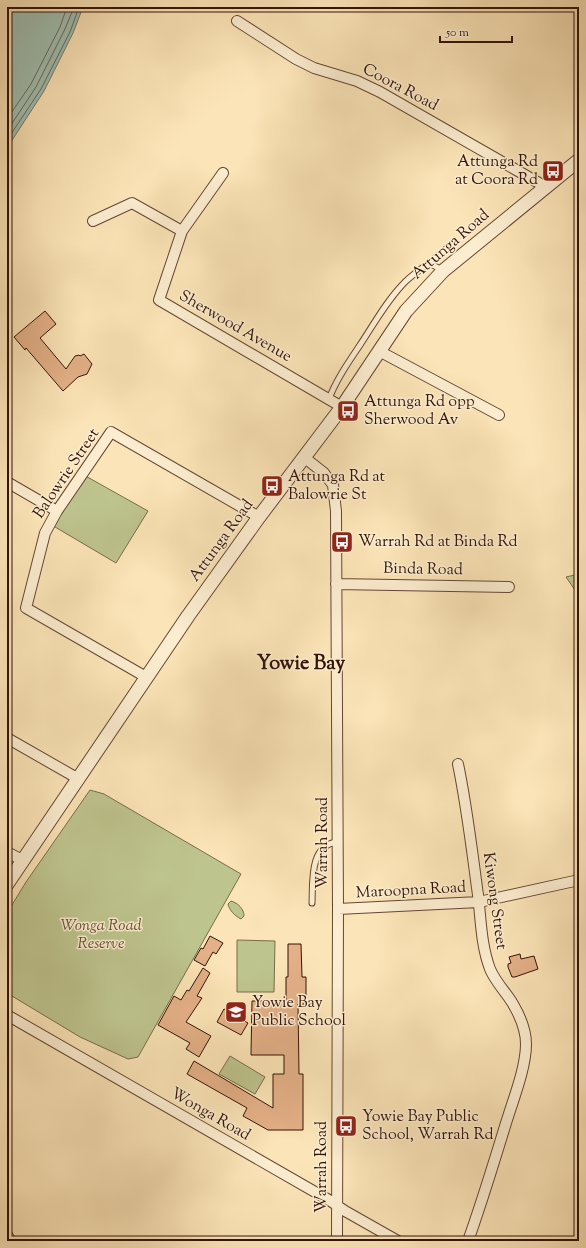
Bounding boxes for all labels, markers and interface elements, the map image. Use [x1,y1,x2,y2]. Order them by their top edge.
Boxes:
scale bar [440,18,512,44]
text: 50 m [445,24,469,42]
street label: Coora Road [358,58,442,118]
place label: Attunga Rd at Coora Rd [455,151,538,192]
bus stop icon: Attunga Rd at Coora Rd [540,158,566,184]
street label: Attunga Road [407,205,495,285]
street label: Sherwood Avenue [174,285,296,369]
place label: Attunga Rd opp Sherwood Av [364,391,475,432]
bus stop icon: Attunga Rd opp Sherwood Av [335,398,361,424]
street label: Balowrie Street [28,424,106,524]
place label: Attunga Rd at Balowrie St [288,466,386,507]
bus stop icon: Attunga Rd at Balowrie St [259,473,285,499]
street label: Attunga Road [184,495,260,587]
bus stop icon: Warrah Rd at Binda Rd [329,529,355,555]
place label: Warrah Rd at Binda Rd [358,531,518,554]
street label: Binda Road [383,558,463,582]
district label: Yowie Bay [257,650,345,679]
street label: Warrah Road [312,797,335,889]
street label: Kiwong Street [476,851,512,952]
street label: Maroopna Road [355,877,467,905]
park label: Wonga Road Reserve [60,915,142,956]
place label: Yowie Bay Public School [252,992,346,1033]
school or university icon: Yowie Bay Public School [223,999,249,1025]
street label: Wonga Road [166,1083,254,1147]
place label: Yowie Bay Public School, Warrah Rd [362,1106,493,1147]
bus stop icon: Yowie Bay Public School, Warrah Rd [333,1113,359,1139]
street label: Warrah Road [311,1121,334,1213]

